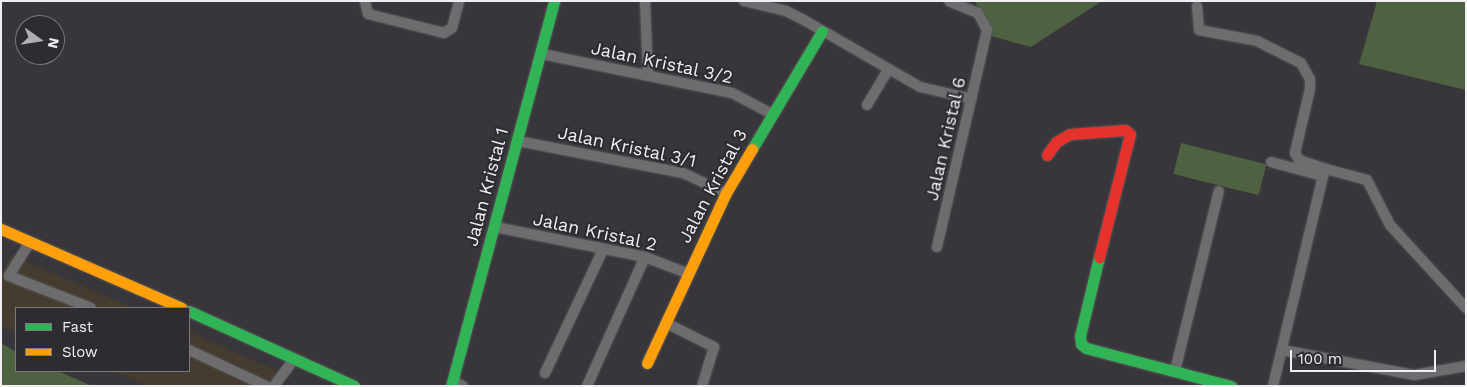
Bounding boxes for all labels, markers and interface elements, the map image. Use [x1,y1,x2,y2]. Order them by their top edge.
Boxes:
north arrow [15,15,65,65]
text: N [45,36,63,50]
street label: Jalan Kristal 3/2 [589,37,735,89]
street label: Jalan Kristal 6 [921,75,971,203]
street label: Jalan Kristal 3/1 [556,122,698,172]
street label: Jalan Kristal 1 [461,125,513,249]
street label: Jalan Kristal 3 [674,125,752,247]
street label: Jalan Kristal 2 [531,208,659,256]
legend [15,307,190,372]
text: Fast [62,318,93,336]
scale bar [1292,340,1438,372]
text: Slow [62,343,98,361]
text: 100 m [1298,350,1342,368]

